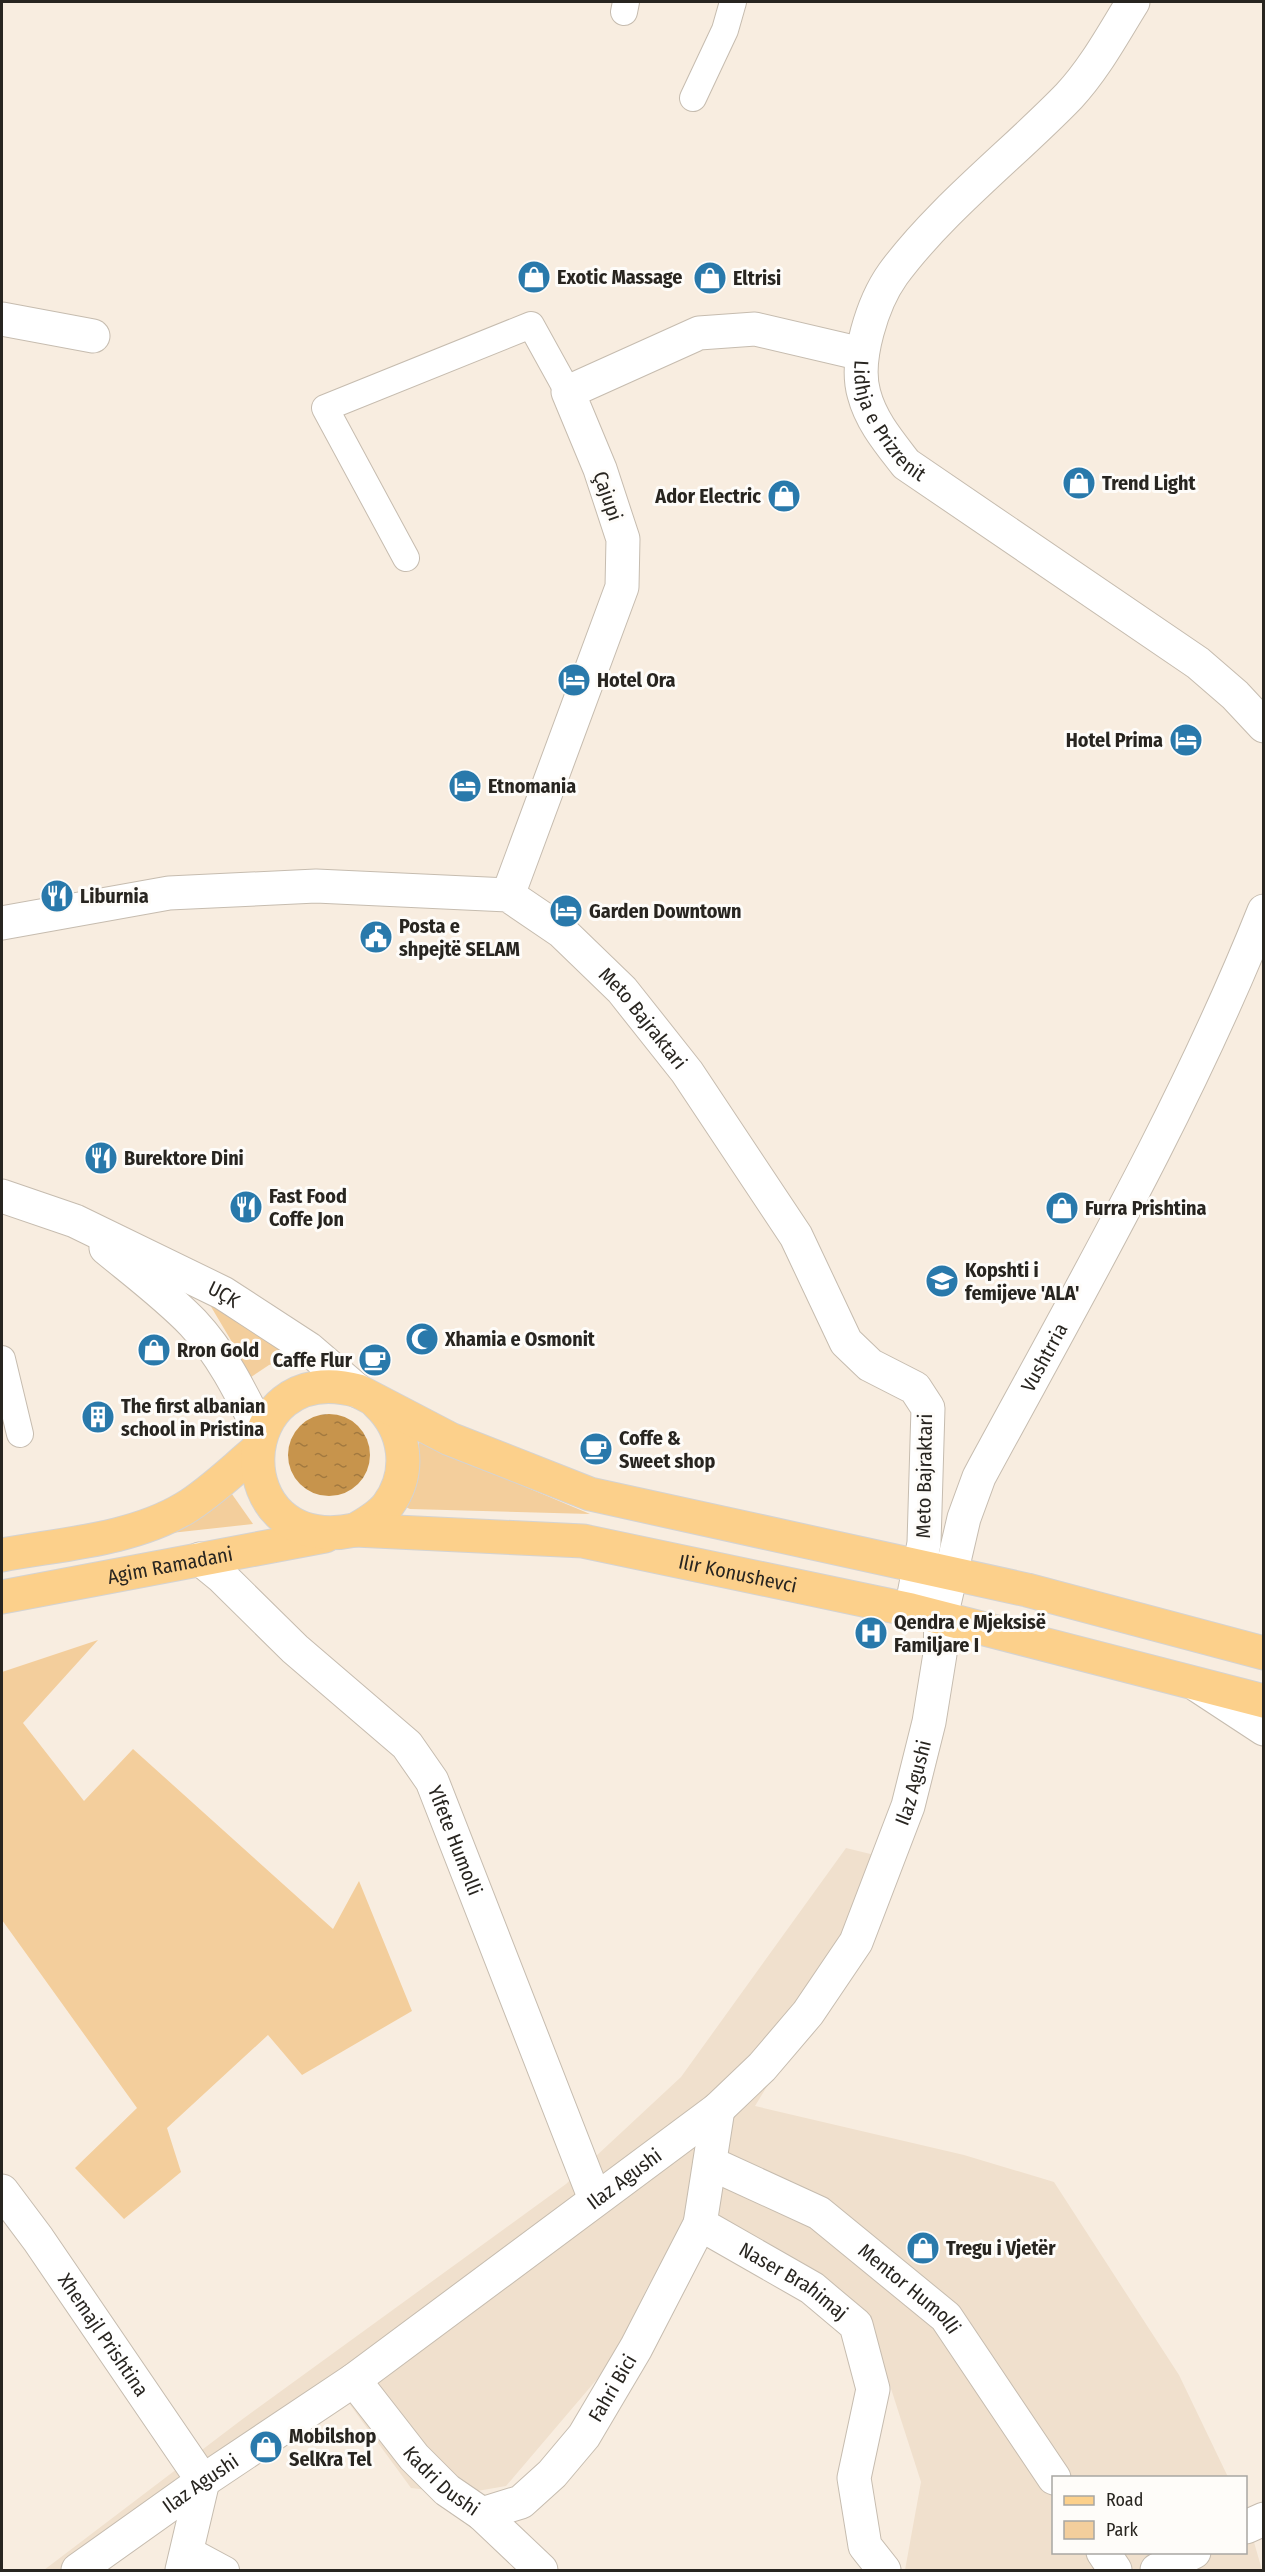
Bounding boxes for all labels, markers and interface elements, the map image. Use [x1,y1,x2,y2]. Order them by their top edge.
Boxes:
shop icon: Exotic Massage [516,259,552,295]
shop icon: Eltrisi [692,260,728,296]
place label: Exotic Massage [557,265,682,289]
place label: Eltrisi [733,266,781,290]
street label: Lidhja e Prizrenit [849,359,931,486]
shop icon: Trend Light [1061,465,1097,501]
street label: Çajupi [587,468,628,524]
place label: Trend Light [1102,471,1197,495]
shop icon: Ador Electric [766,478,802,514]
place label: Ador Electric [654,484,761,508]
hotel icon: Hotel Ora [556,662,592,698]
place label: Hotel Ora [597,668,675,692]
hotel icon: Hotel Prima [1168,722,1204,758]
place label: Hotel Prima [1066,728,1163,752]
hotel icon: Etnomania [447,768,483,804]
place label: Etnomania [488,774,576,798]
restaurant icon: Liburnia [39,878,75,914]
place label: Liburnia [80,884,149,908]
hotel icon: Garden Downtown [548,893,584,929]
place label: Garden Downtown [589,899,742,923]
place label: Posta e shpejtë SELAM [399,914,520,961]
public building icon: Posta e shpejtë SELAM [358,919,394,955]
street label: Meto Bajraktari [594,962,692,1074]
restaurant icon: Burektore Dini [83,1140,119,1176]
place label: Burektore Dini [124,1146,244,1170]
place label: Fast Food Coffe Jon [269,1184,347,1231]
restaurant icon: Fast Food Coffe Jon [228,1189,264,1225]
shop icon: Furra Prishtina [1044,1190,1080,1226]
place label: Furra Prishtina [1085,1196,1207,1220]
place label: Kopshti i femijeve 'ALA' [965,1258,1079,1305]
school or university icon: Kopshti i femijeve 'ALA' [924,1263,960,1299]
street label: UÇK [204,1276,245,1313]
street label: Vushtrria [1016,1319,1073,1396]
mosque icon: Xhamia e Osmonit [404,1321,440,1357]
place label: Xhamia e Osmonit [444,1327,596,1351]
shop icon: Rron Gold [136,1332,172,1368]
place label: Rron Gold [177,1338,259,1362]
cafe icon: Caffe Flur [357,1342,393,1378]
place label: Caffe Flur [273,1348,353,1372]
place label: The first albanian school in Pristina [121,1394,266,1441]
building icon: The first albanian school in Pristina [80,1399,116,1435]
street label: Meto Bajraktari [911,1413,937,1539]
place label: Coffe & Sweet shop [619,1426,716,1473]
cafe icon: Coffe & Sweet shop [578,1431,614,1467]
street label: Agim Ramadani [105,1542,235,1589]
street label: Ilir Konushevci [676,1549,799,1598]
place label: Qendra e Mjeksisë Familjare I [894,1610,1046,1657]
hospital icon: Qendra e Mjeksisë Familjare I [853,1615,889,1651]
street label: Ilaz Agushi [890,1737,936,1829]
street label: Ylfete Humolli [423,1782,487,1899]
street label: Ilaz Agushi [582,2143,666,2214]
shop icon: Tregu i Vjetër [905,2230,941,2266]
place label: Tregu i Vjetër [946,2236,1056,2260]
street label: Naser Brahimaj [735,2237,853,2325]
street label: Mentor Humolli [854,2238,966,2338]
street label: Xhemajl Prishtina [53,2269,154,2401]
street label: Fahri Bici [583,2350,642,2426]
place label: Mobilshop SelKra Tel [289,2424,376,2471]
shop icon: Mobilshop SelKra Tel [248,2429,284,2465]
street label: Kadri Dushi [398,2441,484,2521]
street label: Ilaz Agushi [158,2449,243,2518]
legend [1052,2476,1247,2554]
text: Road [1106,2489,1143,2511]
text: Park [1106,2519,1139,2541]

